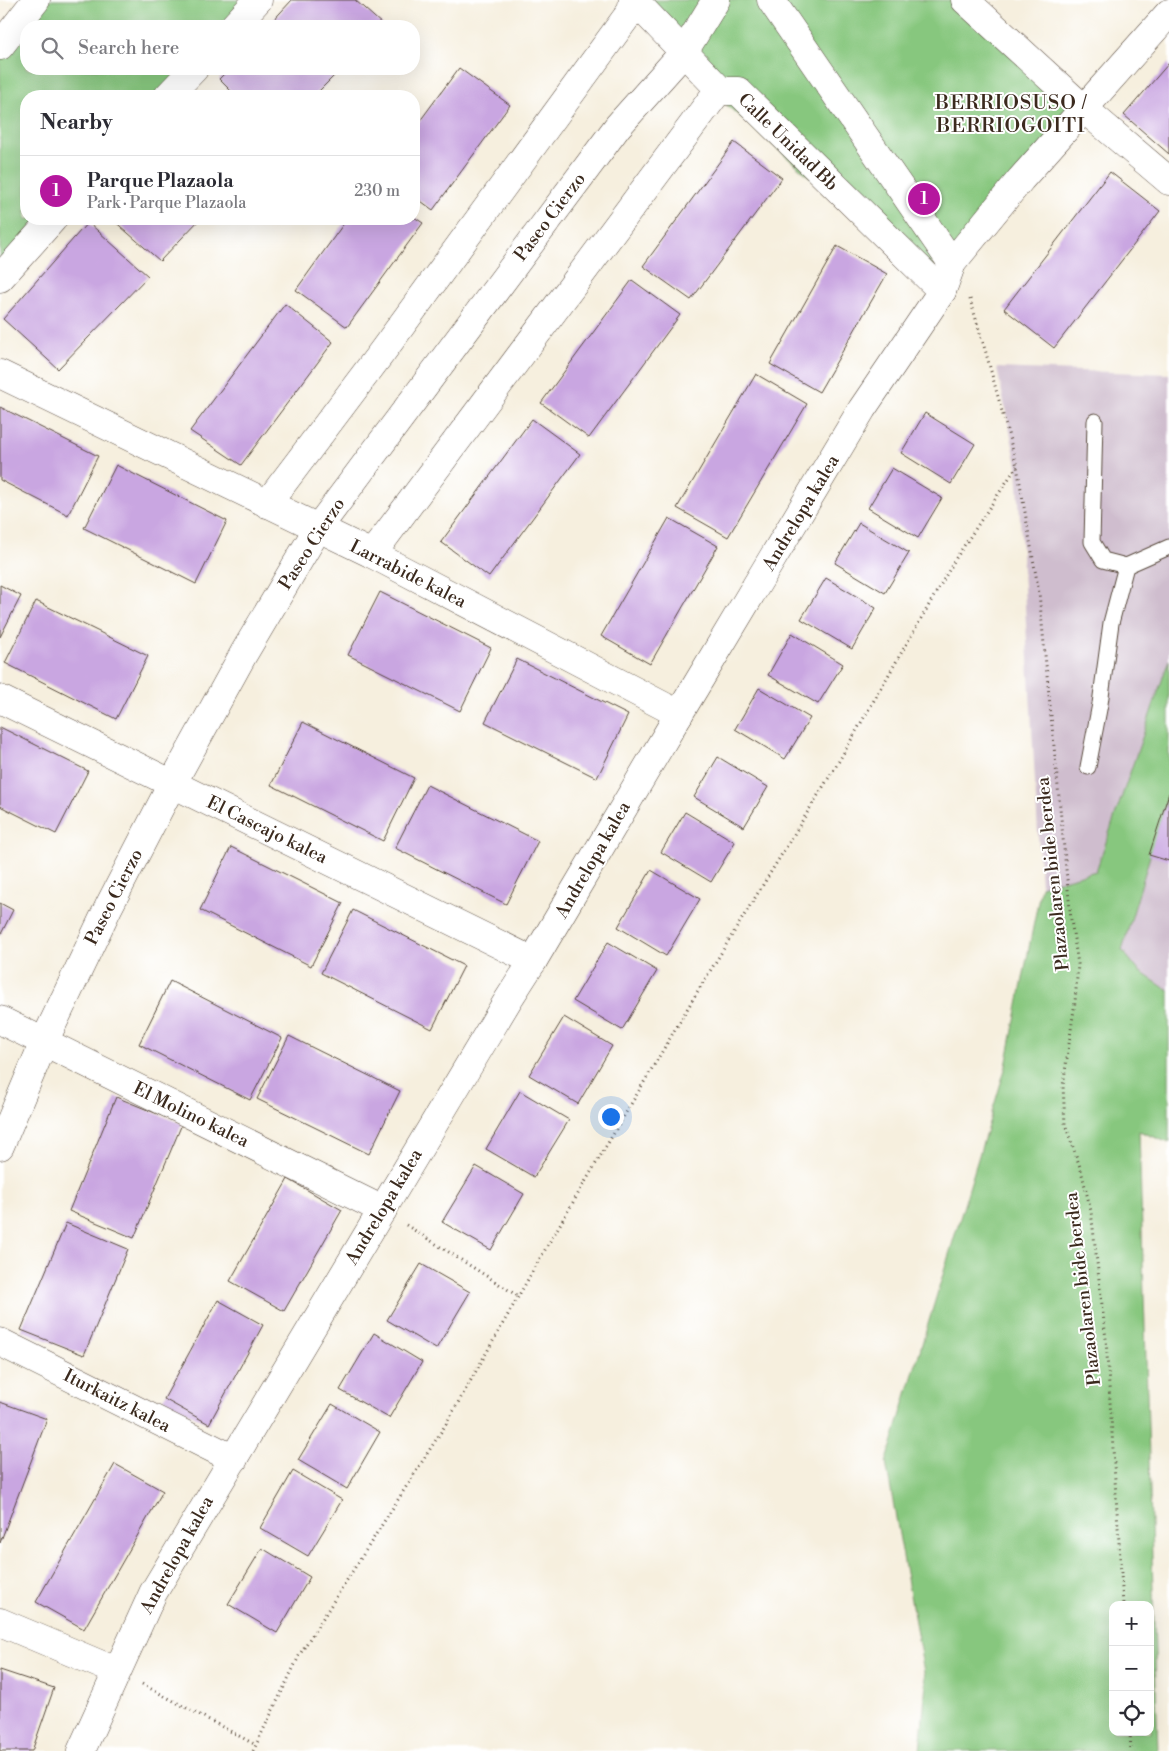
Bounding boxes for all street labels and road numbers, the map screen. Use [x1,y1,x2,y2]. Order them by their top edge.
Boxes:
street label: Calle Unidad Bb [733,88,843,196]
street label: Paseo Cierzo [509,168,591,266]
street label: Andrelopa kalea [757,450,845,576]
street label: Paseo Cierzo [274,494,350,594]
street label: Larrabide kalea [346,535,471,614]
street label: Plazaolaren bide berdea [1031,775,1075,972]
street label: El Cascajo kalea [203,791,332,869]
street label: Andrelopa kalea [550,797,636,923]
street label: Paseo Cierzo [80,845,148,949]
street label: El Molino kalea [129,1077,253,1153]
street label: Andrelopa kalea [340,1144,428,1270]
street label: Plazaolaren bide berdea [1060,1190,1106,1387]
street label: Iturkaitz kalea [60,1364,175,1438]
street label: Andrelopa kalea [135,1491,219,1619]

